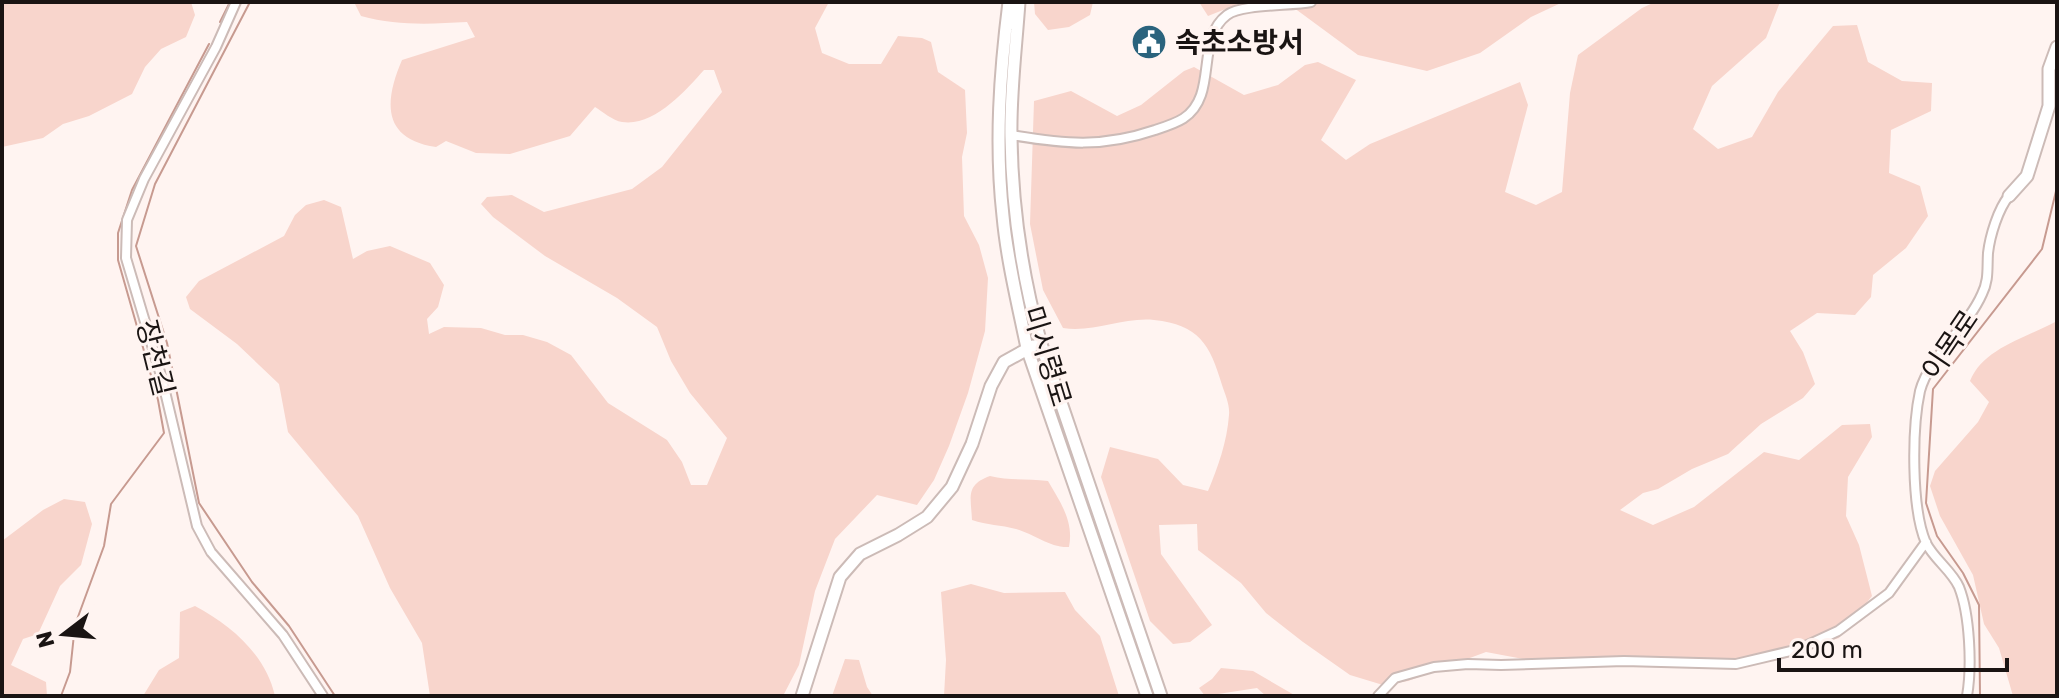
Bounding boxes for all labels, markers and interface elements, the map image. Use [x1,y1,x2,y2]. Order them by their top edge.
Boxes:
public building icon: 속초소방서 [1130,23,1168,61]
place label: 속초소방서 [1175,26,1304,59]
street label: 미시령로 [1016,302,1078,410]
street label: 이목로 [1915,304,1985,386]
street label: 장천길 [130,317,180,399]
north arrow [24,594,104,674]
scale bar [1779,622,2007,672]
text: N [30,628,60,651]
text: 200 m [1791,636,1863,664]

